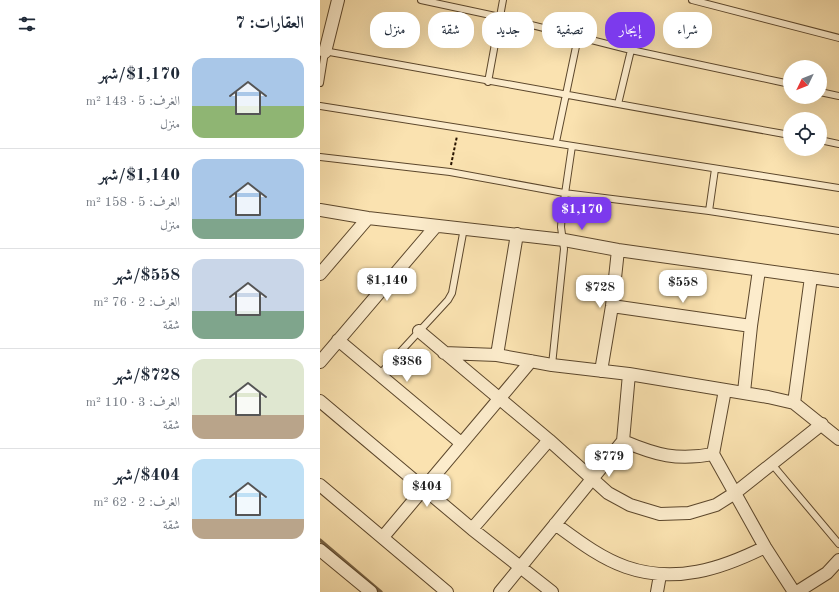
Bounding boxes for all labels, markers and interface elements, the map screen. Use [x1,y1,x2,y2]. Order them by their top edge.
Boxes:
chip: منزل [370,12,420,48]
chip: شقة [428,12,474,48]
chip: جديد [482,12,534,48]
chip: تصفية [542,12,597,48]
chip: إيجار [605,12,655,48]
chip: شراء [663,12,712,48]
icon: filters [16,13,38,35]
text: العقارات: 7 [235,15,304,32]
north arrow [783,60,827,104]
map controls [783,60,827,156]
text: $1,170/شهر [99,66,180,83]
icon: home [224,74,272,122]
text: الغرف: 5 · 143 m² [86,95,180,108]
button: locate [783,112,827,156]
text: منزل [160,118,180,131]
text: $1,140/شهر [99,167,180,184]
icon: home [224,175,272,223]
text: الغرف: 5 · 158 m² [86,196,180,209]
pin: $1,170 [549,197,615,231]
text: $1,170 [561,203,603,216]
text: منزل [160,219,180,232]
text: $558/شهر [113,267,180,284]
pin: $1,140 [354,268,420,302]
pin: $558 [659,270,707,304]
text: $1,140 [366,274,408,287]
icon: home [224,275,272,323]
pin: $728 [576,275,624,309]
text: $558 [668,276,698,289]
text: $728 [585,281,615,294]
text: الغرف: 2 · 76 m² [93,296,180,309]
text: شقة [163,319,180,332]
pin: $386 [383,349,431,383]
text: $386 [392,355,422,368]
text: $728/شهر [113,367,180,384]
icon: home [224,375,272,423]
text: الغرف: 3 · 110 m² [86,396,180,409]
text: شقة [163,419,180,432]
pin: $779 [585,444,633,478]
text: $779 [594,450,624,463]
text: $404/شهر [113,467,180,484]
pin: $404 [403,474,451,508]
icon: home [224,475,272,523]
text: $404 [412,480,442,493]
text: الغرف: 2 · 62 m² [93,496,180,509]
text: شقة [163,519,180,532]

